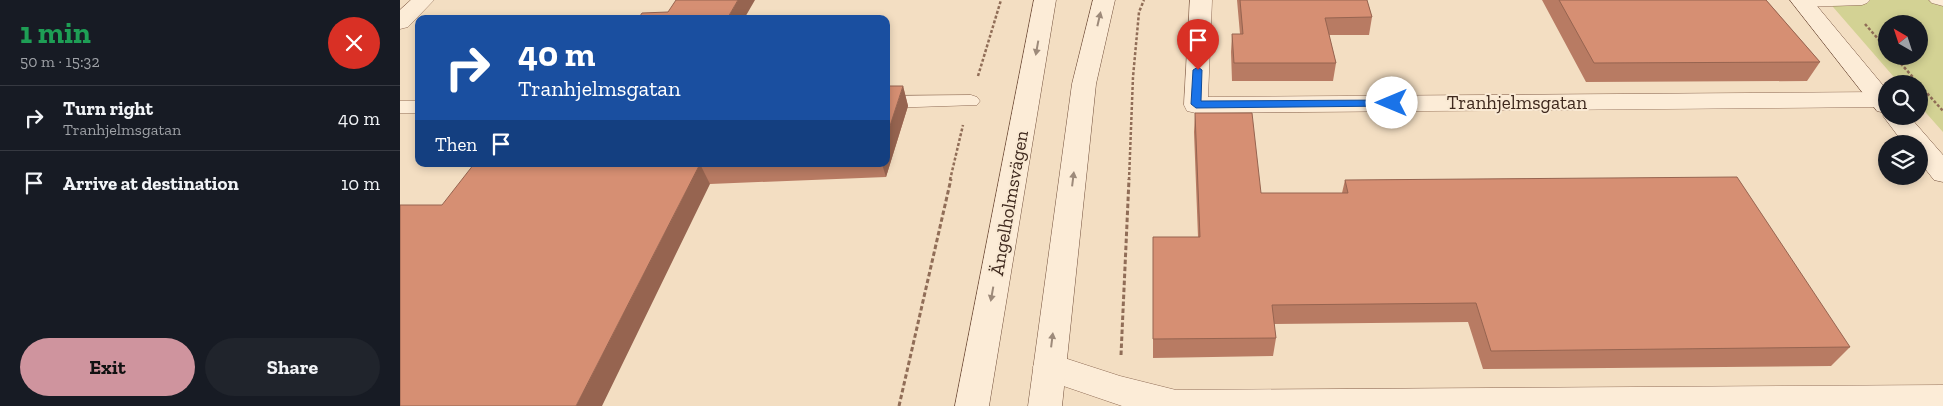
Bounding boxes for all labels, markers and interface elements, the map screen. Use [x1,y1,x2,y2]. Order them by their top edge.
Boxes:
one-way arrow [1095,11,1103,26]
text: 1 min [20,15,91,51]
north arrow [1878,15,1928,65]
map controls [1878,15,1928,185]
button: close [328,17,380,69]
pin [1177,19,1219,70]
icon: arrive [1184,26,1212,54]
text: 40 m [518,33,595,75]
icon: right [435,35,500,100]
one-way arrow [1032,40,1040,56]
text: 50 m · 15:32 [20,52,100,71]
text: Tranhjelmsgatan [518,75,681,102]
button: search [1878,75,1928,125]
position arrow [1365,76,1417,128]
street label: Tranhjelmsgatan [1447,91,1587,114]
text: Turn right [63,97,153,120]
icon: right [20,104,48,132]
text: 40 m [338,107,380,130]
text: Tranhjelmsgatan [63,120,181,139]
street label: Ängelholmsvägen [985,129,1033,277]
icon: arrive [487,130,515,158]
text: Then [435,133,477,156]
button: layers [1878,135,1928,185]
icon: arrive [20,169,48,197]
one-way arrow [1069,171,1077,187]
text: Arrive at destination [63,172,239,195]
text: 10 m [341,172,380,195]
one-way arrow [988,286,996,302]
one-way arrow [1048,332,1056,348]
button: Exit [20,338,195,396]
button: Share [205,338,380,396]

